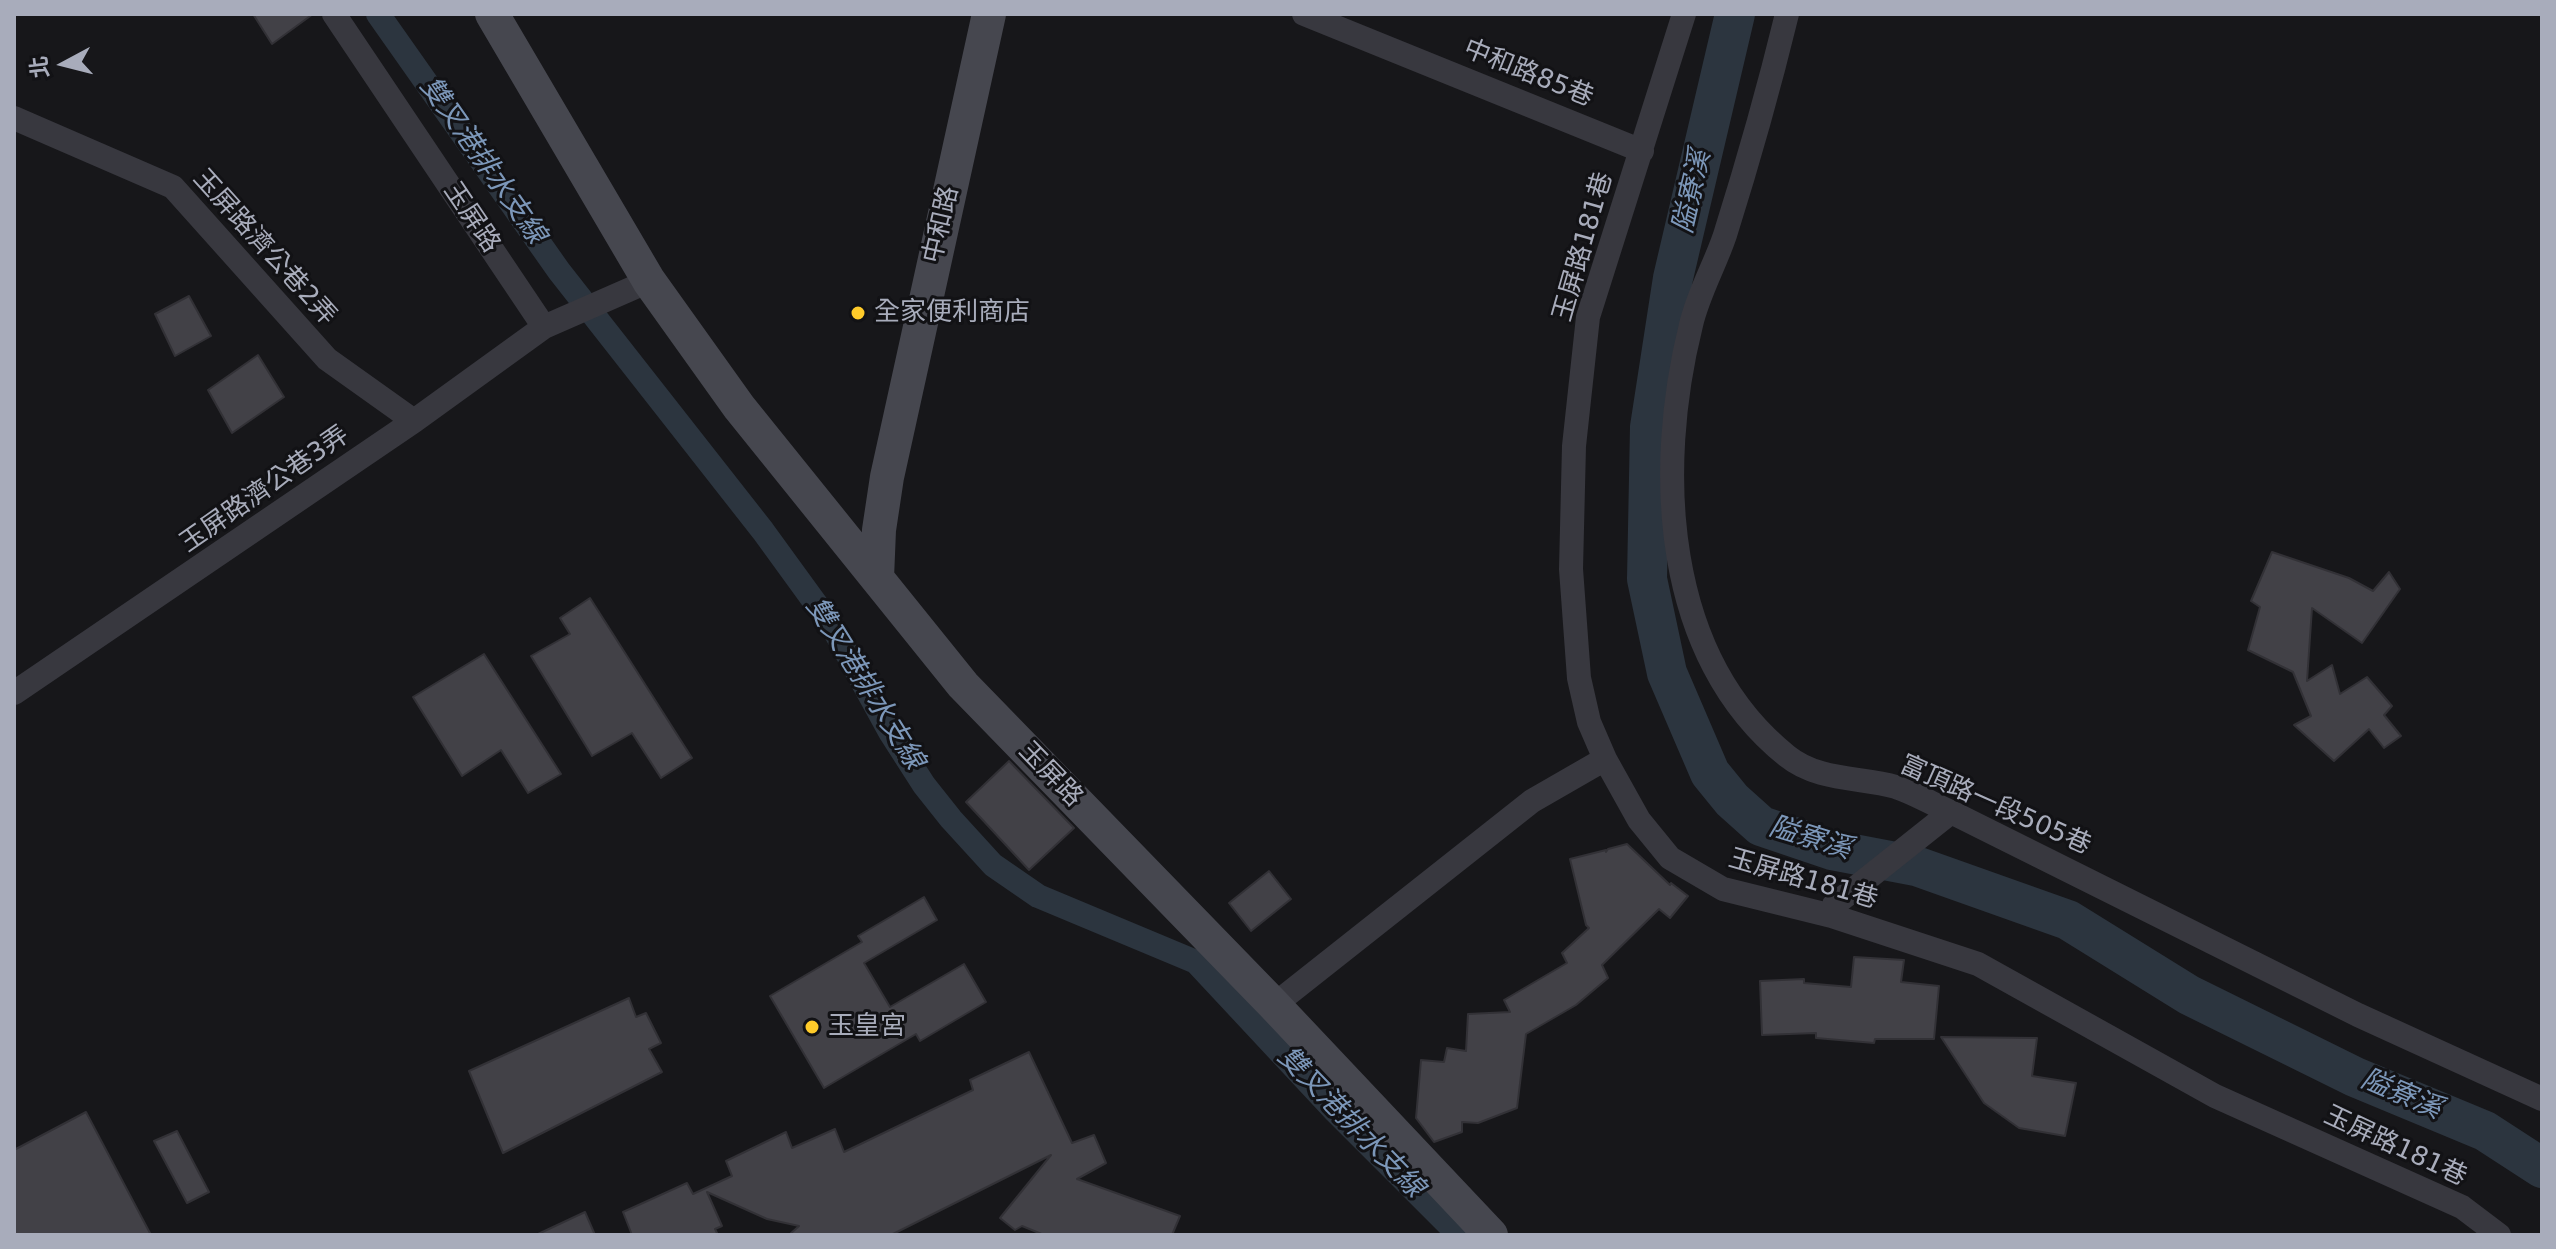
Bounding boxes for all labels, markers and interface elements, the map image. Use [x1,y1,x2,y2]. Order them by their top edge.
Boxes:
north arrow [24,24,104,104]
street label: 中和路85巷 [1459,34,1597,114]
text: 北 [26,55,53,79]
water label: 雙叉港排水支線 [412,71,552,251]
water label: 隘寮溪 [1667,147,1719,237]
street label: 玉屏路濟公巷2弄 [186,164,342,332]
street label: 玉屏路181巷 [1548,169,1620,325]
street label: 玉屏路 [436,177,506,259]
street label: 中和路 [918,183,966,267]
place label: 全家便利商店 [874,297,1030,329]
marker: 全家便利商店 [849,304,867,322]
street label: 玉屏路濟公巷3弄 [175,420,355,560]
water label: 雙叉港排水支線 [798,592,930,776]
street label: 玉屏路 [1012,736,1088,814]
street label: 富頂路一段505巷 [1895,750,2095,862]
water label: 隘寮溪 [1765,811,1855,867]
street label: 玉屏路181巷 [1725,844,1881,916]
place label: 玉皇宮 [828,1011,906,1043]
marker: 玉皇宮 [803,1018,821,1036]
water label: 雙叉港排水支線 [1270,1041,1430,1205]
water label: 隘寮溪 [2356,1063,2446,1127]
street label: 玉屏路181巷 [2319,1100,2471,1194]

